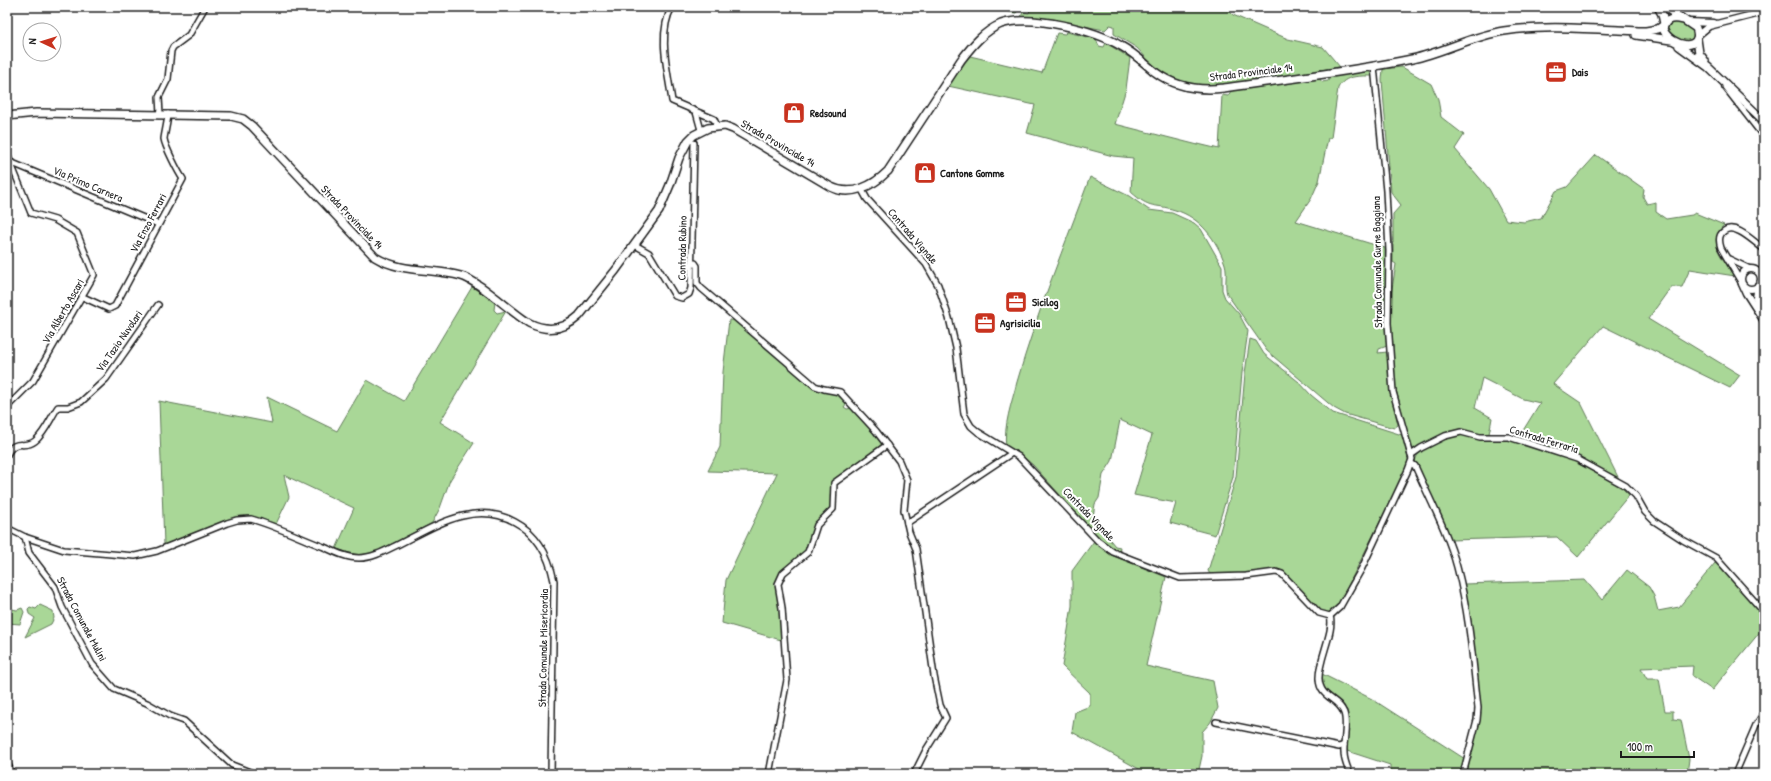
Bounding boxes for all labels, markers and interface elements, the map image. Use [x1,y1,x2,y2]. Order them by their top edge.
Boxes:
north arrow [22,22,62,62]
text: N [25,38,39,45]
office icon: Dais [1543,59,1569,85]
street label: Strada Provinciale 14 [1209,60,1293,84]
place label: Dais [1572,65,1589,79]
shop icon: Redsound [781,100,807,126]
place label: Redsound [810,106,847,120]
street label: Strada Provinciale 14 [738,116,818,170]
shop icon: Cantone Gomme [912,160,938,186]
street label: Via Primo Carnera [51,163,126,205]
place label: Cantone Gomme [940,166,1005,180]
street label: Strada Provinciale 14 [318,182,386,252]
street label: Via Enzo Ferrari [127,191,169,255]
street label: Strada Comunale Gurne Baggiana [1369,195,1385,328]
street label: Contrada Vignale [885,205,941,267]
street label: Contrada Rubino [674,215,690,280]
street label: Via Alberto Ascari [39,276,87,346]
office icon: Sicilog [1003,289,1029,315]
place label: Sicilog [1032,295,1059,310]
street label: Via Tazio Nuvolari [93,307,145,375]
office icon: Agrisicilia [972,310,998,336]
place label: Agrisicilia [1000,316,1041,331]
street label: Contrada Ferraria [1508,422,1581,456]
street label: Contrada Vignale [1060,484,1118,544]
street label: Strada Comunale Mulini [54,574,110,664]
street label: Strada Comunale Misericordia [535,588,551,707]
scale bar [1621,733,1694,759]
text: 100 m [1627,738,1653,755]

